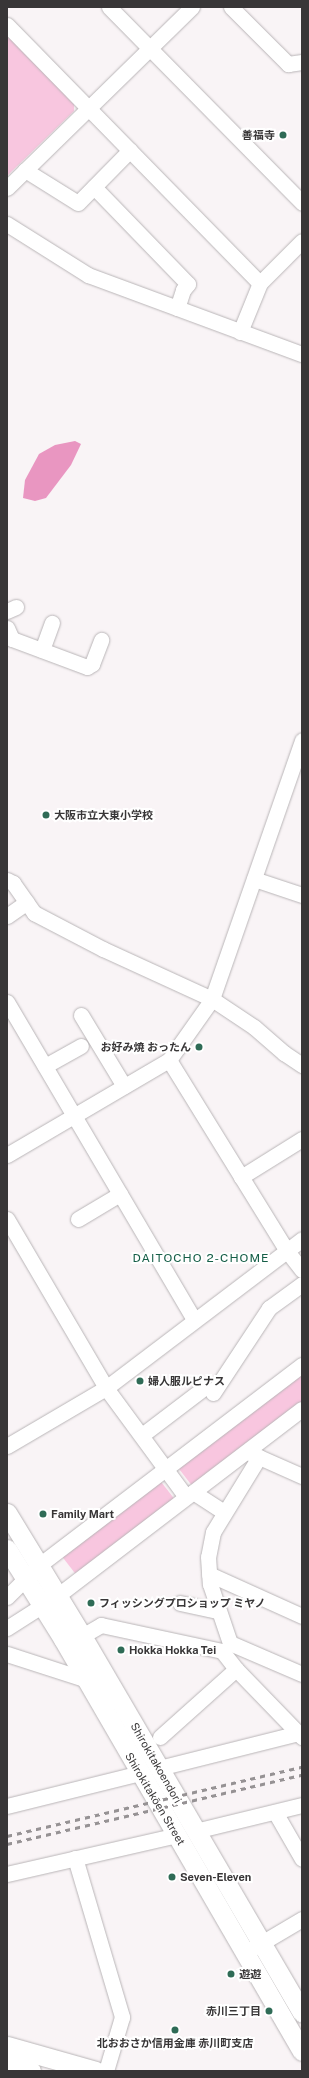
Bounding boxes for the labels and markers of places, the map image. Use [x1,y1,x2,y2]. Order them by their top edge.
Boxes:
place label: 善福寺 [242,128,275,142]
marker: 善福寺 [278,130,288,140]
place label: 大阪市立大東小学校 [54,808,153,822]
marker: 大阪市立大東小学校 [41,810,51,820]
place label: お好み焼 おったん [101,1040,191,1054]
marker: お好み焼 おったん [194,1042,204,1052]
place label: 婦人服ルピナス [148,1374,225,1388]
marker: 婦人服ルピナス [135,1376,145,1386]
place label: Family Mart [51,1507,114,1521]
marker: Family Mart [38,1509,48,1519]
place label: フィッシングプロショップ ミヤノ [99,1596,266,1610]
marker: フィッシングプロショップ ミヤノ [86,1598,96,1608]
place label: Hokka Hokka Tei [129,1643,216,1657]
marker: Hokka Hokka Tei [116,1645,126,1655]
place label: Seven-Eleven [180,1870,251,1884]
marker: Seven-Eleven [167,1872,177,1882]
place label: 遊遊 [239,1967,261,1981]
marker: 遊遊 [226,1969,236,1979]
place label: 赤川三丁目 [206,2004,261,2018]
marker: 赤川三丁目 [264,2006,274,2016]
marker: 北おおさか信用金庫 赤川町支店 [170,2025,180,2035]
place label: 北おおさか信用金庫 赤川町支店 [97,2036,253,2050]

